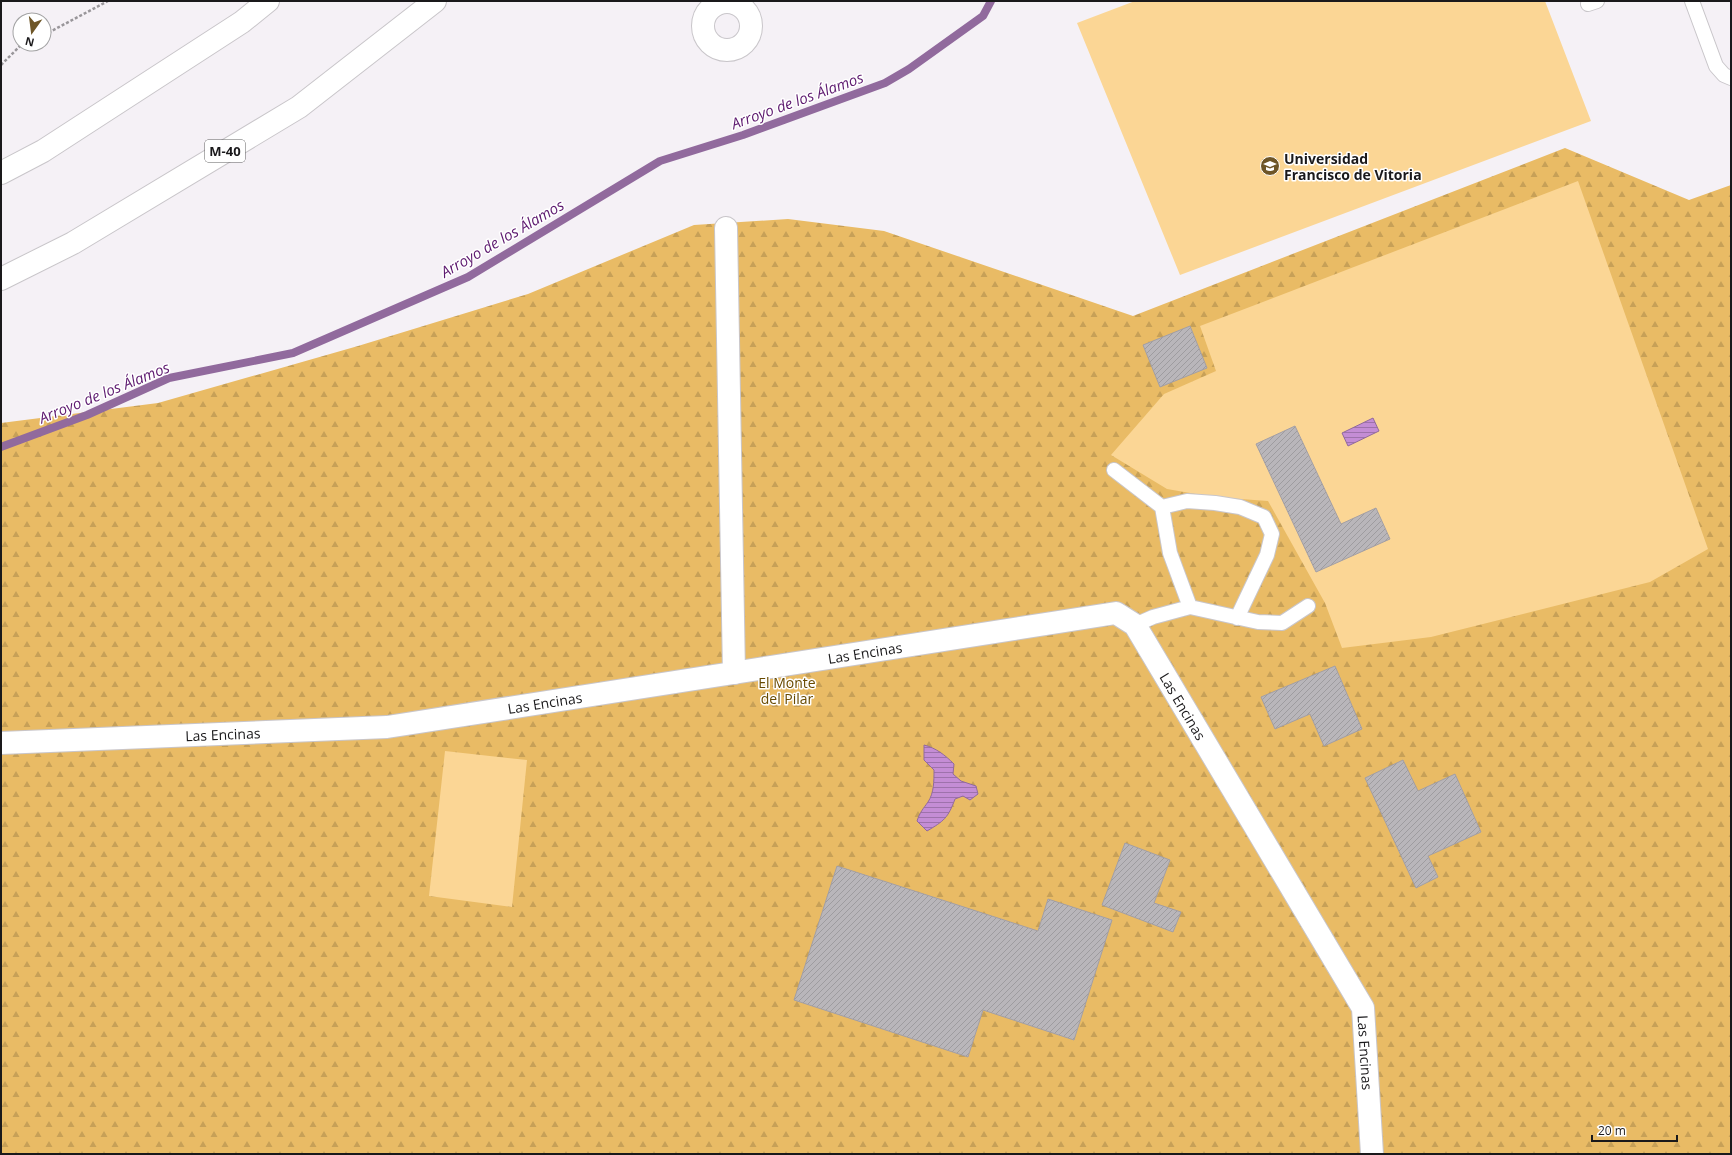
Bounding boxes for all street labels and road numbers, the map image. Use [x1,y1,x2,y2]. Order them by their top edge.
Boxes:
road number: M-40 [205,140,245,162]
street label: Las Encinas [826,637,904,667]
street label: Las Encinas [1156,669,1211,743]
street label: Las Encinas [506,687,584,718]
street label: Las Encinas [185,723,261,745]
street label: Las Encinas [1354,1014,1378,1091]

